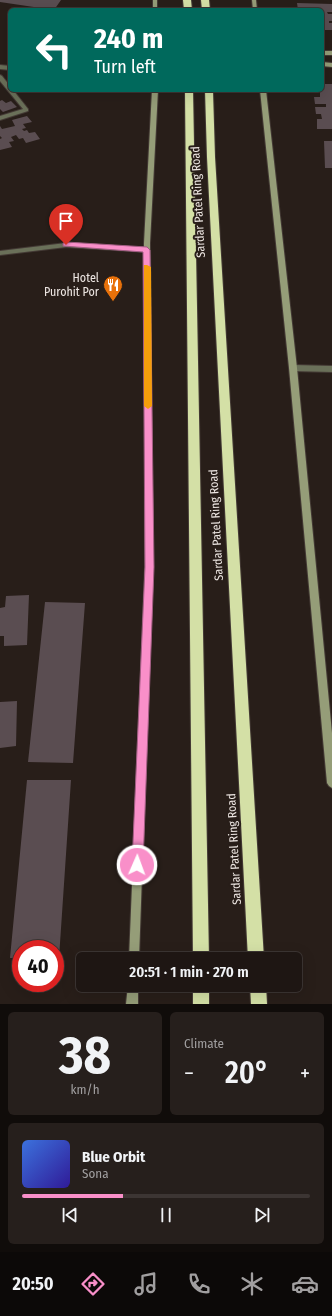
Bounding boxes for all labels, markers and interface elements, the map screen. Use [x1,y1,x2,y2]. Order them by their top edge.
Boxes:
text: 240 m [94,22,163,55]
icon: left [28,24,80,76]
text: Turn left [94,56,156,78]
street label: Sardar Patel Ring Road [188,146,208,258]
pin [49,204,83,245]
icon: arrive [55,210,77,232]
place label: Hotel Purohit Por [44,271,100,299]
restaurant icon: Hotel Purohit Por [102,274,124,302]
street label: Sardar Patel Ring Road [206,469,226,581]
street label: Sardar Patel Ring Road [224,793,244,905]
position arrow [116,844,158,886]
speed limit sign: 40 [12,940,64,992]
text: 20:51 · 1 min · 270 m [129,963,249,981]
text: 38 [59,1024,111,1087]
text: Climate [184,1036,224,1051]
text: 20° [225,1055,269,1091]
text: − [184,1060,194,1087]
text: + [300,1060,310,1087]
text: km/h [71,1082,100,1097]
text: Blue Orbit [82,1148,145,1166]
text: Sona [82,1166,109,1181]
icon: previous [59,1204,81,1226]
icon: pause [155,1204,177,1226]
icon: next [251,1204,273,1226]
icon: directions [79,1270,107,1298]
icon: music [132,1270,160,1298]
icon: phone [185,1270,213,1298]
icon: climate [238,1270,266,1298]
icon: car [291,1270,319,1298]
text: 20:50 [13,1273,54,1295]

